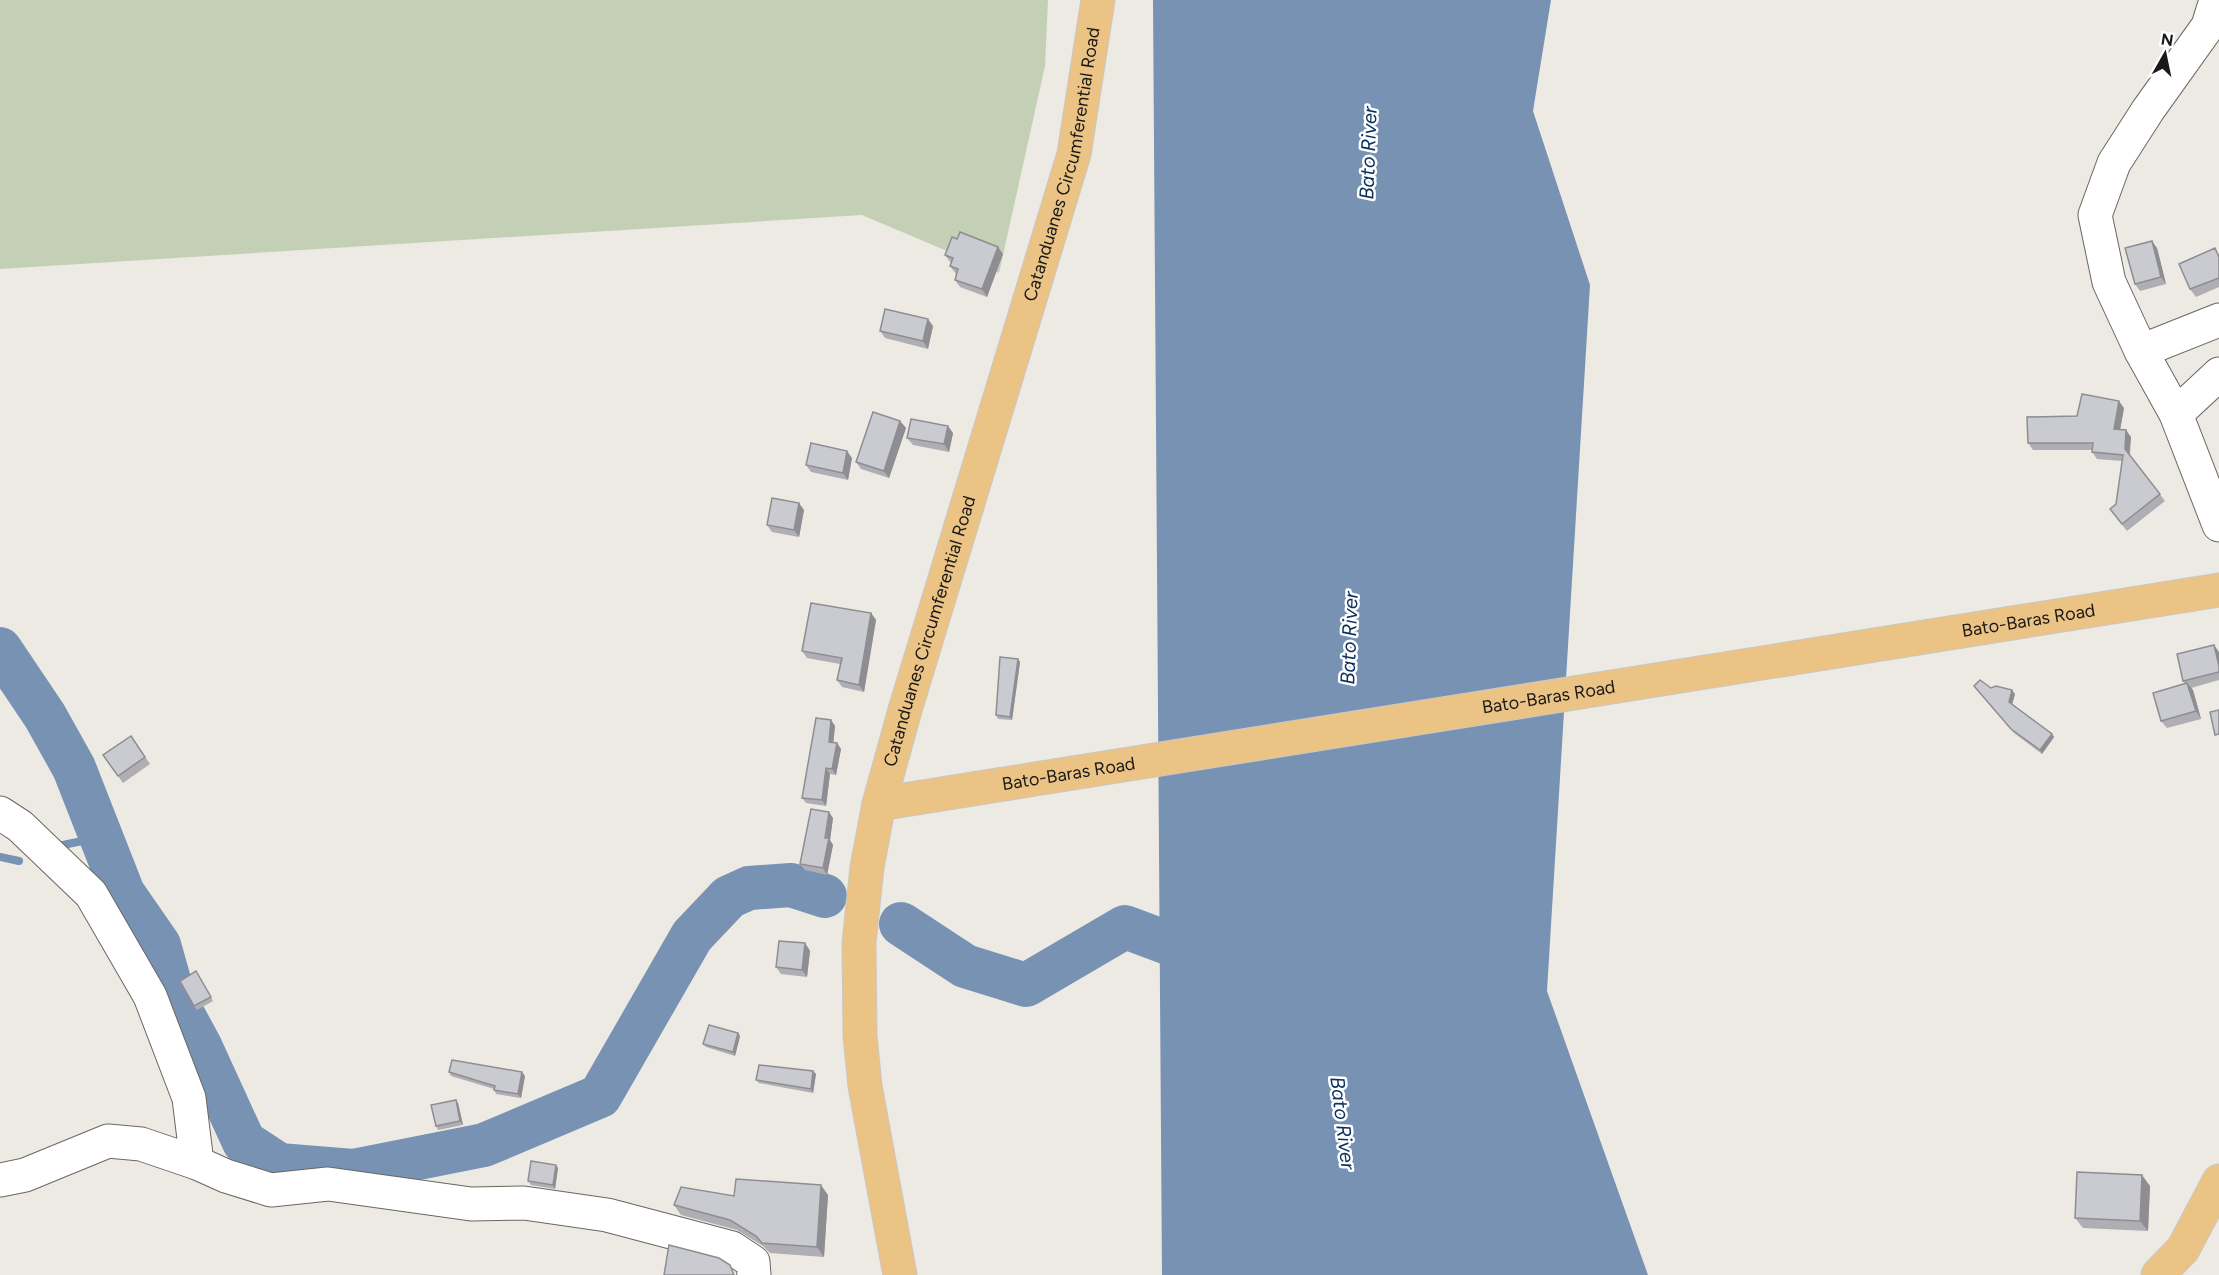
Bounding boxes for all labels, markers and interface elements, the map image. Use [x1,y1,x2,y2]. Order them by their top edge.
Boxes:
north arrow [2135,24,2195,84]
street label: Catanduanes Circumferential Road [1019,26,1105,304]
text: N [2160,29,2175,50]
water label: Bato River [1354,105,1382,200]
street label: Catanduanes Circumferential Road [879,493,980,769]
water label: Bato River [1335,590,1363,685]
street label: Bato-Baras Road [1960,599,2097,642]
street label: Bato-Baras Road [1480,676,1617,719]
street label: Bato-Baras Road [1000,752,1137,795]
water label: Bato River [1325,1075,1361,1172]

